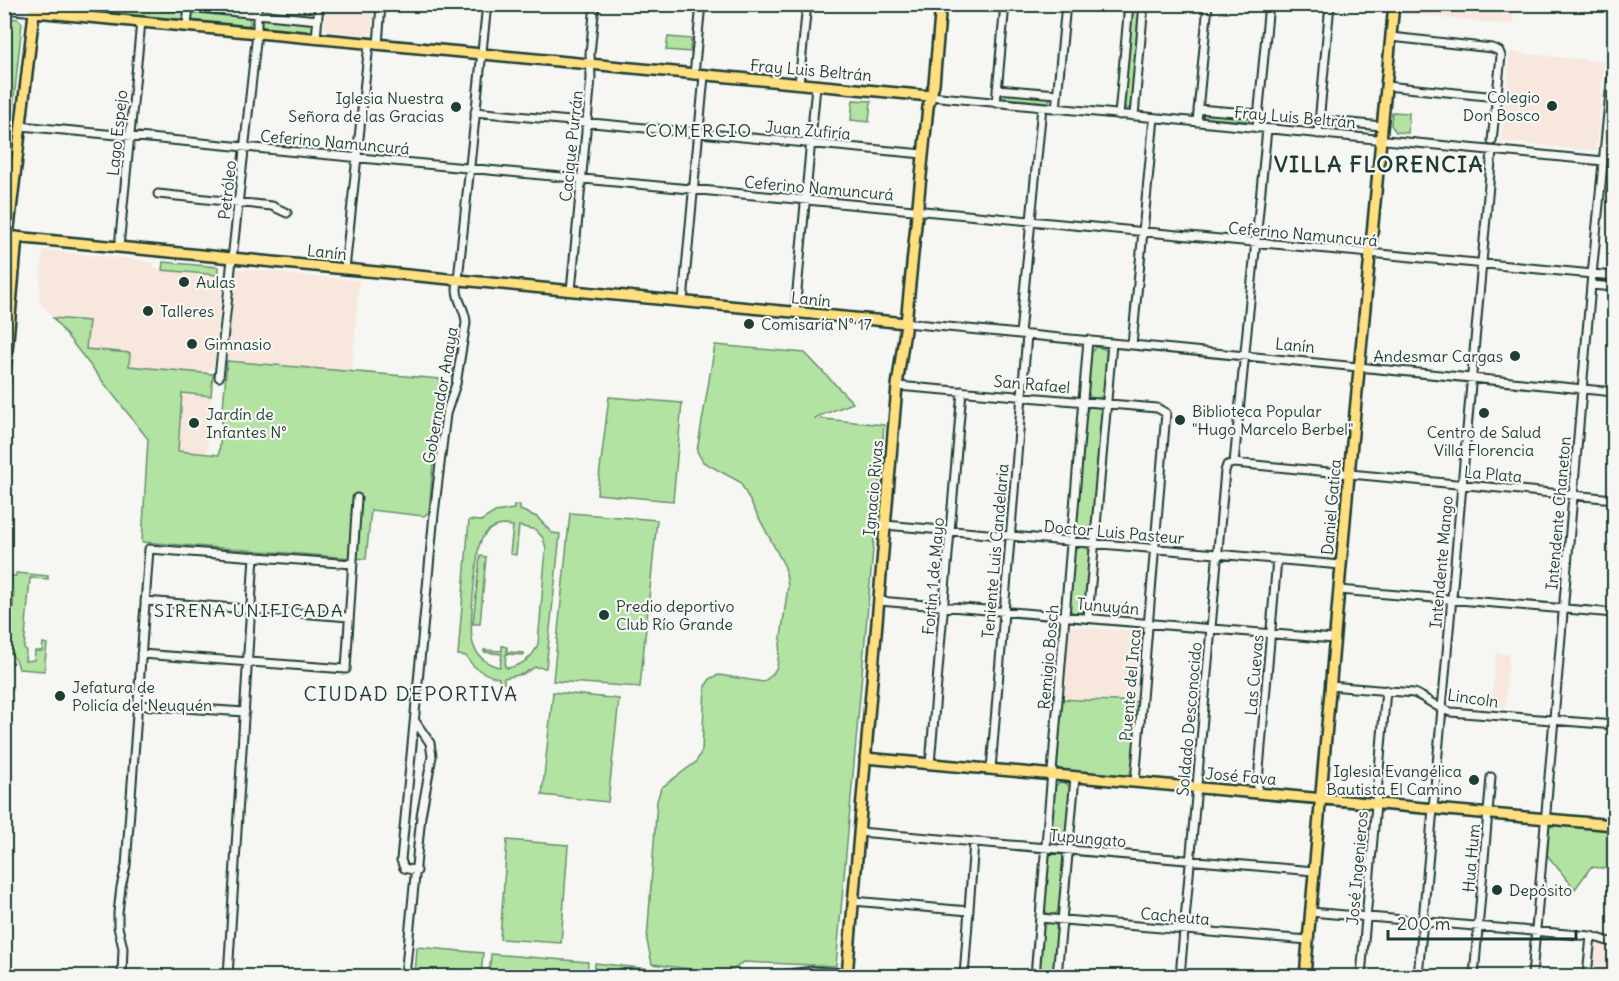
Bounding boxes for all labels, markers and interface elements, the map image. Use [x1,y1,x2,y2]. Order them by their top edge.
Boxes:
street label: Fray Luis Beltrán [749,55,873,85]
place label: Colegio Don Bosco [1463,87,1540,125]
place label: Iglesia Nuestra Señora de las Gracias [288,88,444,126]
street label: Lago Espejo [103,89,131,177]
street label: Cacique Purrán [555,89,587,203]
marker: Colegio Don Bosco [1545,99,1559,113]
marker: Iglesia Nuestra Señora de las Gracias [449,100,463,114]
street label: Fray Luis Beltrán [1233,102,1357,132]
street label: Juan Zufiría [764,116,852,144]
district label: COMERCIO [645,119,753,142]
street label: Ceferino Namuncurá [259,126,411,158]
district label: VILLA FLORENCIA [1274,150,1484,178]
street label: Petróleo [214,159,240,221]
street label: Ceferino Namuncurá [743,172,895,204]
street label: Ceferino Namuncurá [1227,218,1379,250]
street label: Lanín [306,240,348,264]
place label: Aulas [196,272,236,292]
marker: Aulas [177,275,191,289]
street label: Lanín [790,287,832,311]
place label: Talleres [160,301,214,321]
marker: Talleres [141,304,155,318]
place label: Comisaría N° 17 [761,314,872,334]
marker: Comisaría N° 17 [742,317,756,331]
street label: Gobernador Anaya [418,325,462,465]
street label: Lanín [1274,333,1316,357]
place label: Gimnasio [204,334,271,354]
marker: Gimnasio [185,337,199,351]
place label: Andesmar Cargas [1373,346,1503,366]
marker: Andesmar Cargas [1508,349,1522,363]
street label: San Rafael [993,371,1071,397]
place label: Biblioteca Popular "Hugo Marcelo Berbel" [1192,401,1353,439]
place label: Jardín de Infantes N° [206,404,287,442]
marker: Centro de Salud Villa Florencia [1477,406,1491,420]
marker: Biblioteca Popular "Hugo Marcelo Berbel" [1173,413,1187,427]
marker: Jardín de Infantes N° [187,416,201,430]
place label: Centro de Salud Villa Florencia [1427,422,1541,460]
street label: Intendente Chaneton [1541,435,1575,591]
street label: Ignacio Rivas [859,439,887,537]
street label: Daniel Gatica [1317,458,1345,556]
street label: La Plata [1463,461,1523,487]
street label: Teniente Luis Candelaria [977,463,1013,639]
street label: Intendente Mango [1425,495,1457,629]
street label: Fortín 1 de Mayo [918,516,948,636]
street label: Doctor Luis Pasteur [1043,516,1186,548]
street label: Tunuyán [1076,593,1140,619]
place label: Predio deportivo Club Río Grande [616,596,734,634]
district label: SIRENA UNIFICADA [154,599,344,622]
street label: Remigio Bosch [1033,604,1063,710]
marker: Predio deportivo Club Río Grande [597,608,611,622]
street label: Puente del Inca [1115,628,1145,742]
street label: Las Cuevas [1241,634,1267,716]
street label: Soldado Desconocido [1172,641,1206,797]
place label: Jefatura de Policía del Neuquén [72,677,212,715]
district label: CIUDAD DEPORTIVA [303,681,519,706]
street label: Lincoln [1446,685,1500,711]
marker: Jefatura de Policía del Neuquén [53,689,67,703]
place label: Iglesia Evangélica Bautista El Camino [1326,761,1462,799]
street label: José Fava [1205,763,1277,789]
marker: Iglesia Evangélica Bautista El Camino [1467,773,1481,787]
street label: José Ingenieros [1342,810,1372,926]
street label: Hua Hum [1458,823,1484,893]
street label: Tupungato [1049,825,1127,851]
place label: Depósito [1509,880,1572,900]
marker: Depósito [1490,883,1504,897]
street label: Cacheuta [1140,903,1210,929]
scale bar [1388,903,1576,941]
text: 200 m [1397,912,1451,935]

